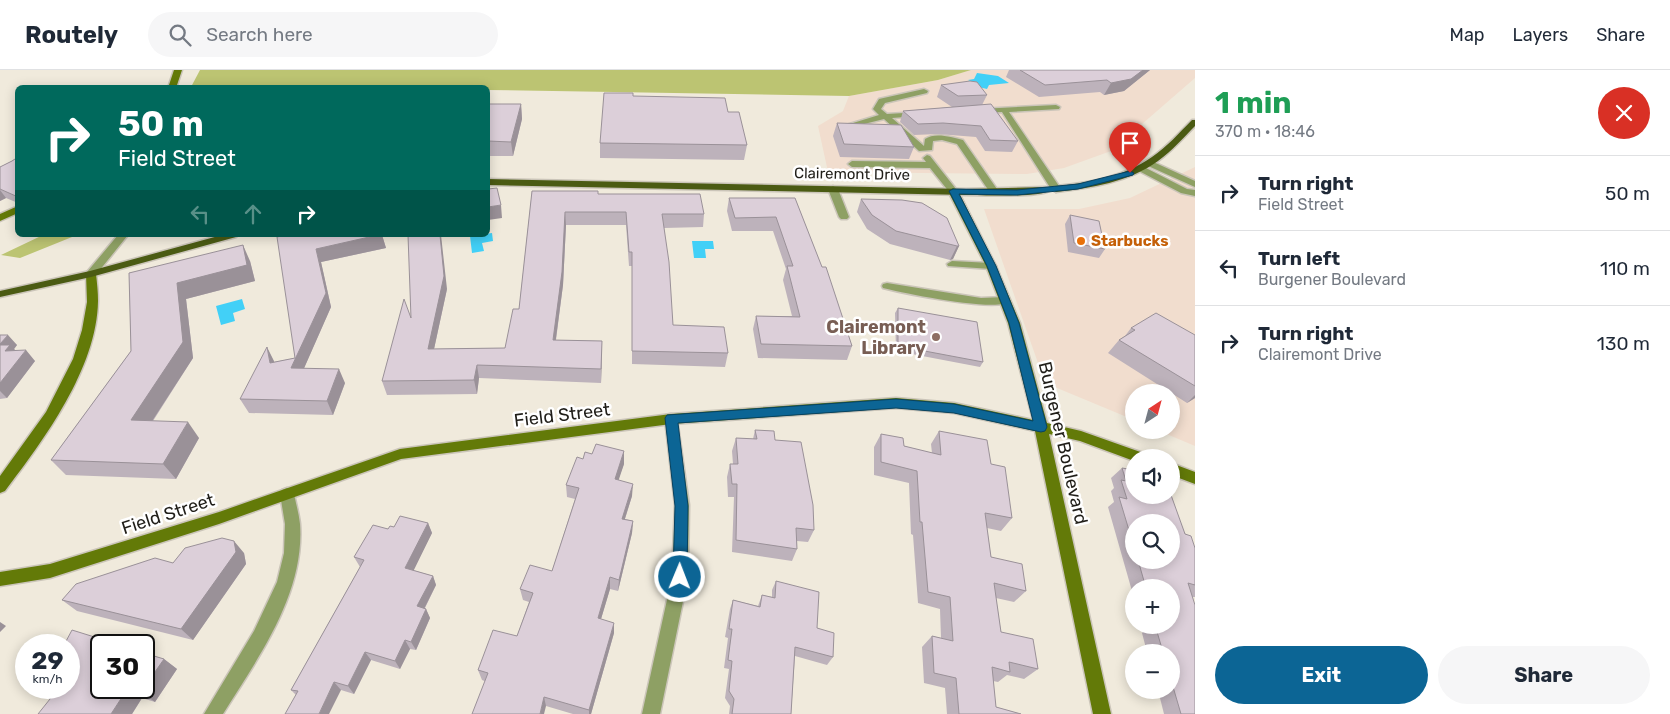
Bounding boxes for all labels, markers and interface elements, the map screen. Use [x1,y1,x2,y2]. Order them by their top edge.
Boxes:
search box [148,12,498,57]
text: Routely [25,21,118,49]
icon: search [166,21,194,49]
text: Search here [206,23,313,46]
text: Map [1450,24,1485,46]
text: Layers [1513,24,1568,46]
text: Share [1596,24,1645,46]
text: 1 min [1215,85,1292,121]
button: close [1598,87,1650,139]
text: 50 m [118,103,204,145]
icon: right [35,105,100,170]
pin [1109,122,1151,173]
text: 370 m · 18:46 [1215,122,1315,141]
icon: arrive [1116,129,1144,157]
text: Field Street [118,145,236,172]
street label: Clairemont Drive [794,164,910,184]
text: Turn right [1258,172,1353,195]
icon: right [1215,179,1243,207]
text: 50 m [1605,182,1650,205]
text: Field Street [1258,195,1344,214]
icon: left [186,200,214,228]
icon: ahead [239,200,267,228]
icon: right [292,200,320,228]
place label: Starbucks [1091,232,1168,250]
marker: Starbucks [1075,235,1087,247]
text: Turn left [1258,247,1340,270]
icon: left [1215,254,1243,282]
text: 110 m [1600,257,1650,280]
text: Burgener Boulevard [1258,270,1406,289]
place label: Clairemont Library [826,316,926,359]
text: Turn right [1258,322,1353,345]
icon: right [1215,329,1243,357]
marker: Clairemont Library [930,331,942,343]
text: 130 m [1597,332,1650,355]
text: Clairemont Drive [1258,345,1382,364]
street label: Burgener Boulevard [1034,359,1092,527]
north arrow [1125,384,1180,439]
map controls [1125,384,1180,699]
street label: Field Street [513,398,611,432]
button: sound [1125,449,1180,504]
street label: Field Street [119,489,217,539]
button: search [1125,514,1180,569]
position arrow [653,550,705,602]
button: + [1125,579,1180,634]
speed limit sign: 30 [90,634,155,699]
button: − [1125,644,1180,699]
text: 29 [31,646,64,675]
button: Exit [1215,646,1428,704]
button: Share [1438,646,1650,704]
text: km/h [33,672,62,686]

